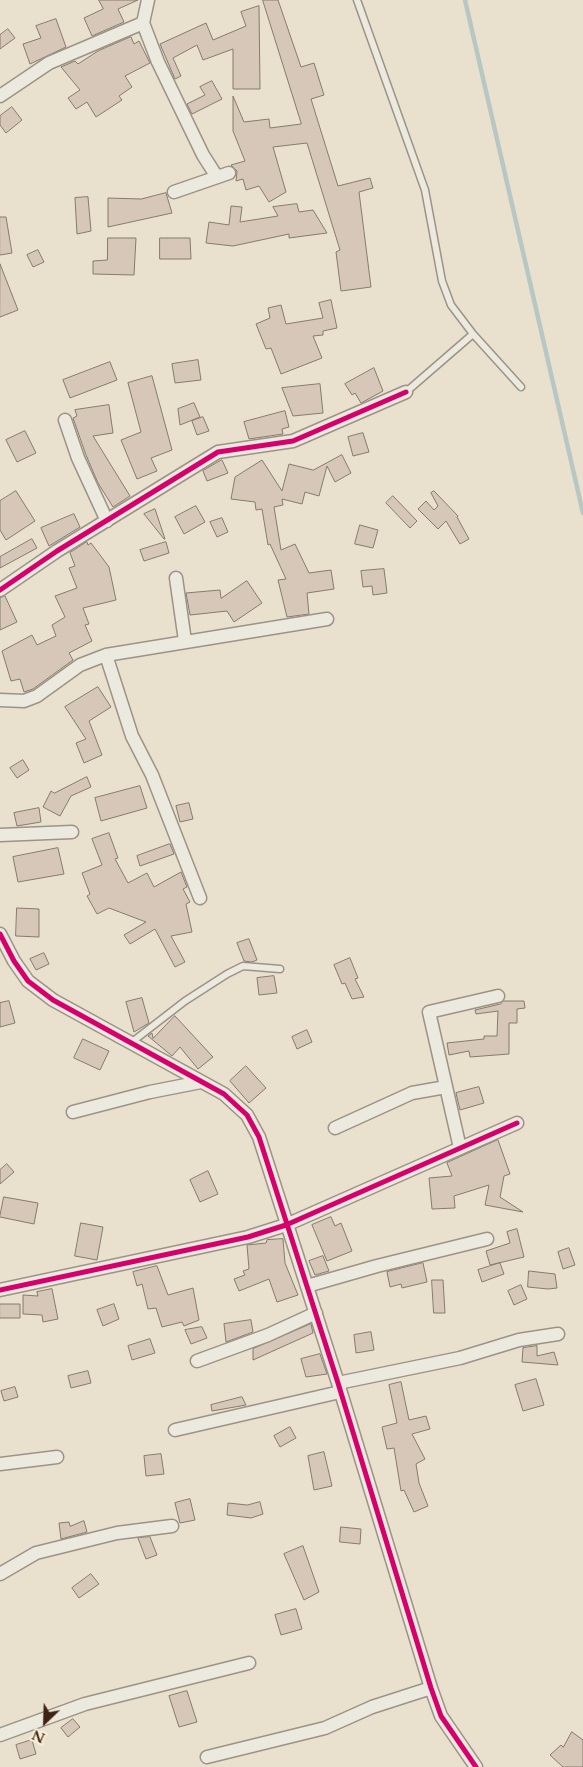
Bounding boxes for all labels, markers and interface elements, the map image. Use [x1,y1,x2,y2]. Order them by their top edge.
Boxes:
north arrow [20,1697,70,1747]
text: N [29,1725,48,1747]

